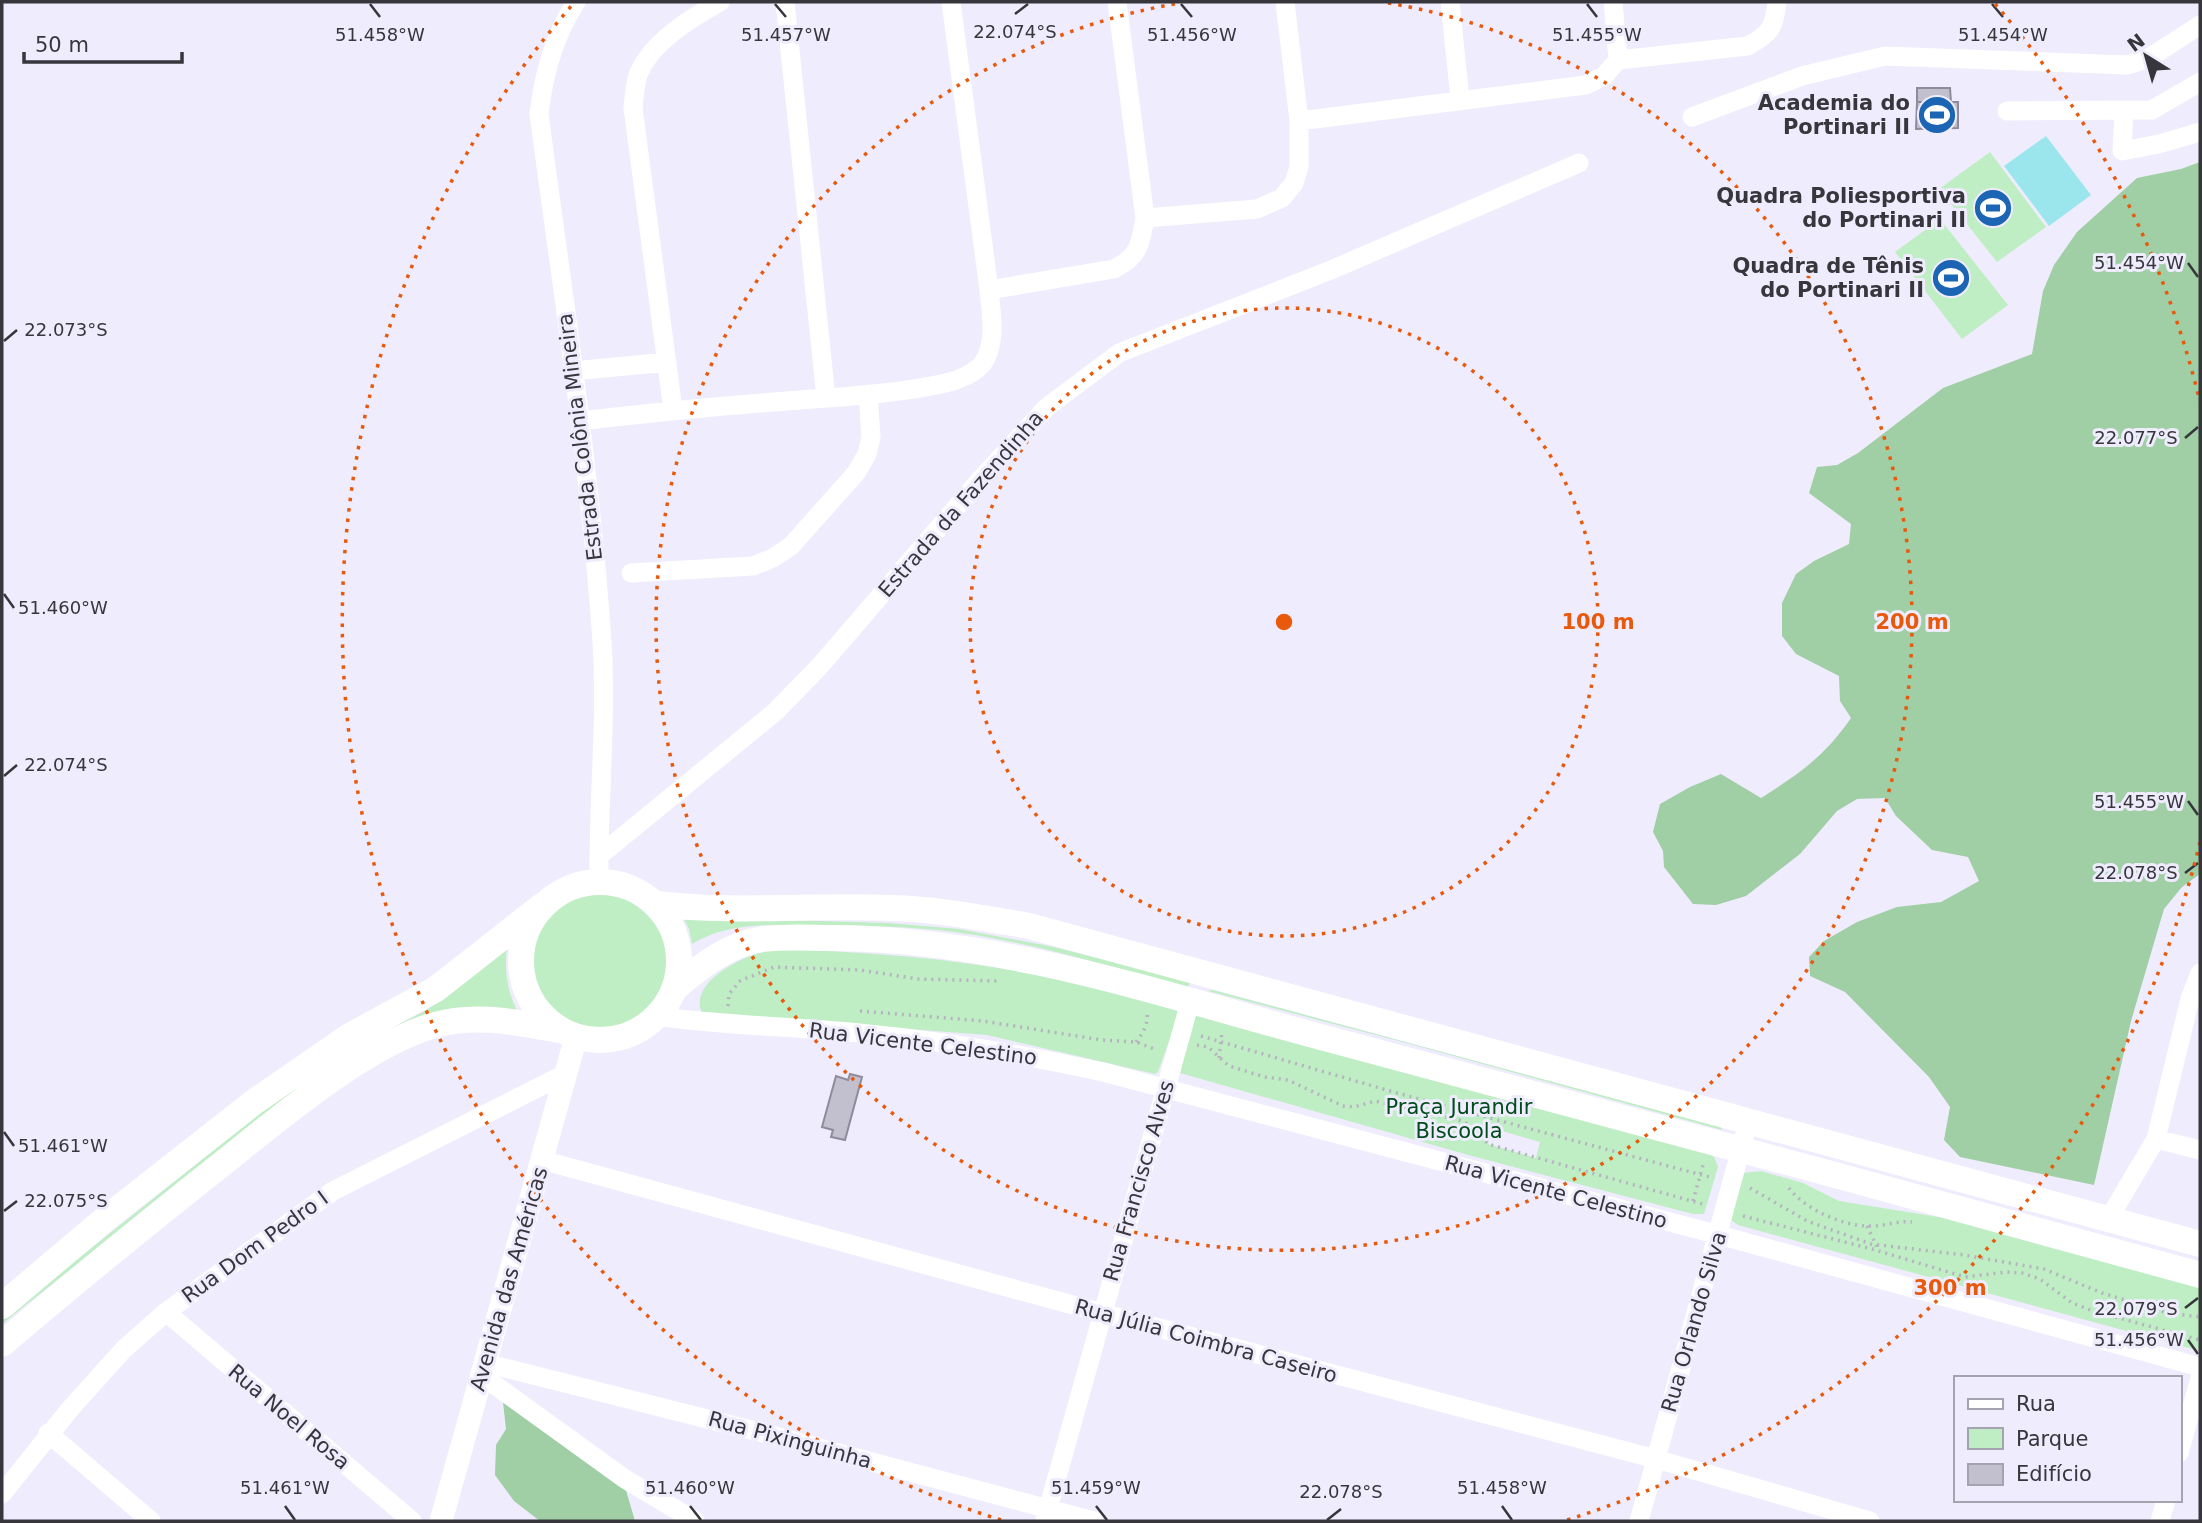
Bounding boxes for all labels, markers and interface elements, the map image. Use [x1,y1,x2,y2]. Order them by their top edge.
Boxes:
scale bar [24,21,182,65]
text: 22.074°S [973,21,1057,42]
north arrow [2111,21,2181,91]
text: 51.458°W [335,24,425,45]
text: 51.457°W [741,24,831,45]
text: 51.456°W [1147,24,1237,45]
text: 51.455°W [1552,24,1642,45]
text: 51.454°W [1958,24,2048,45]
text: N [2123,29,2149,56]
text: 50 m [35,33,89,57]
place label: Academia do Portinari II [1758,91,1910,139]
sports icon: Academia do Portinari II [1916,94,1958,136]
place label: Quadra Poliesportiva do Portinari II [1716,184,1966,232]
sports icon: Quadra Poliesportiva do Portinari II [1972,187,2014,229]
text: 51.454°W [2094,252,2184,273]
place label: Quadra de Tênis do Portinari II [1733,254,1924,302]
sports icon: Quadra de Tênis do Portinari II [1930,257,1972,299]
street label: Estrada Colônia Mineira [553,312,607,562]
text: 22.073°S [24,319,108,340]
street label: Estrada da Fazendinha [874,406,1048,602]
text: 22.077°S [2094,427,2178,448]
text: 51.460°W [18,597,108,618]
centre of rings [1272,610,1296,634]
text: 100 m [1561,610,1635,634]
text: 200 m [1875,610,1949,634]
text: 22.074°S [24,754,108,775]
text: 51.455°W [2094,791,2184,812]
text: 22.078°S [2094,862,2178,883]
street label: Rua Vicente Celestino [808,1018,1038,1070]
street label: Rua Francisco Alves [1099,1078,1179,1284]
park label: Praça Jurandir Biscoola [1386,1095,1533,1143]
text: 51.461°W [18,1135,108,1156]
street label: Rua Vicente Celestino [1442,1151,1670,1233]
street label: Avenida das Américas [466,1164,552,1394]
street label: Rua Dom Pedro I [177,1186,333,1308]
text: 22.075°S [24,1190,108,1211]
street label: Rua Orlando Silva [1657,1229,1731,1415]
text: 300 m [1913,1276,1987,1300]
street label: Rua Júlia Coimbra Caseiro [1072,1294,1340,1388]
text: 22.079°S [2094,1298,2178,1319]
text: 51.456°W [2094,1329,2184,1350]
street label: Rua Noel Rosa [224,1359,354,1475]
legend [1954,1376,2181,1502]
text: Rua [2016,1392,2056,1416]
street label: Rua Pixinguinha [706,1407,874,1473]
text: Parque [2016,1427,2088,1451]
text: Edifício [2016,1462,2092,1486]
text: 51.461°W [240,1477,330,1498]
text: 51.460°W [645,1477,735,1498]
text: 51.459°W [1051,1477,1141,1498]
text: 51.458°W [1457,1477,1547,1498]
text: 22.078°S [1299,1481,1383,1502]

